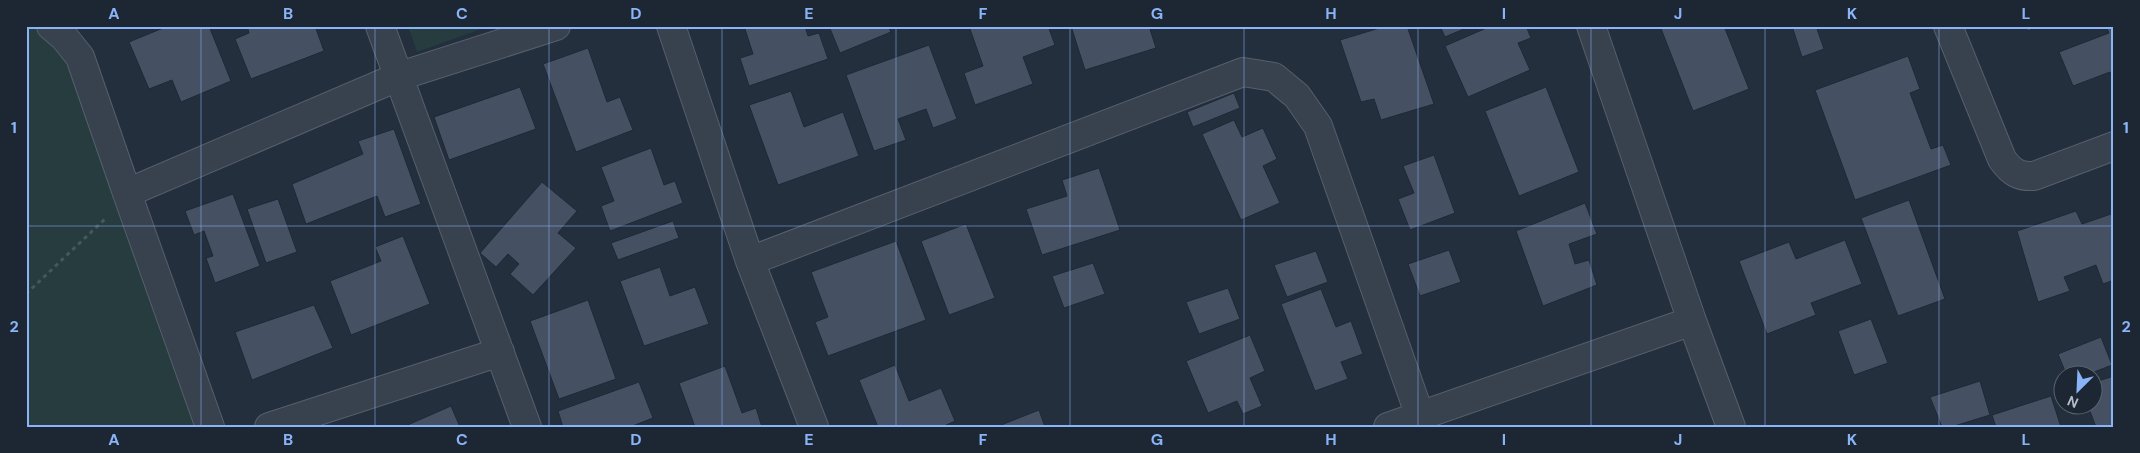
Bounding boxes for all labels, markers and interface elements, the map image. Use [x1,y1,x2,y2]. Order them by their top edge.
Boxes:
text: A [108,3,120,24]
text: B [283,3,293,24]
text: C [456,3,468,24]
text: D [630,3,642,24]
text: E [804,3,814,24]
text: F [979,3,988,24]
text: G [1151,3,1163,24]
text: H [1325,3,1337,24]
text: I [1502,3,1506,24]
text: J [1674,3,1682,24]
text: K [1847,3,1858,24]
text: L [2022,3,2031,24]
text: 1 [11,117,17,138]
text: 1 [2123,117,2129,138]
text: 2 [9,316,19,337]
text: 2 [2121,316,2131,337]
north arrow [2052,366,2102,416]
text: N [2064,392,2081,412]
text: A [108,429,120,450]
text: B [283,429,293,450]
text: C [456,429,468,450]
text: D [630,429,642,450]
text: E [804,429,814,450]
text: F [979,429,988,450]
text: G [1151,429,1163,450]
text: H [1325,429,1337,450]
text: I [1502,429,1506,450]
text: J [1674,429,1682,450]
text: K [1847,429,1858,450]
text: L [2022,429,2031,450]

